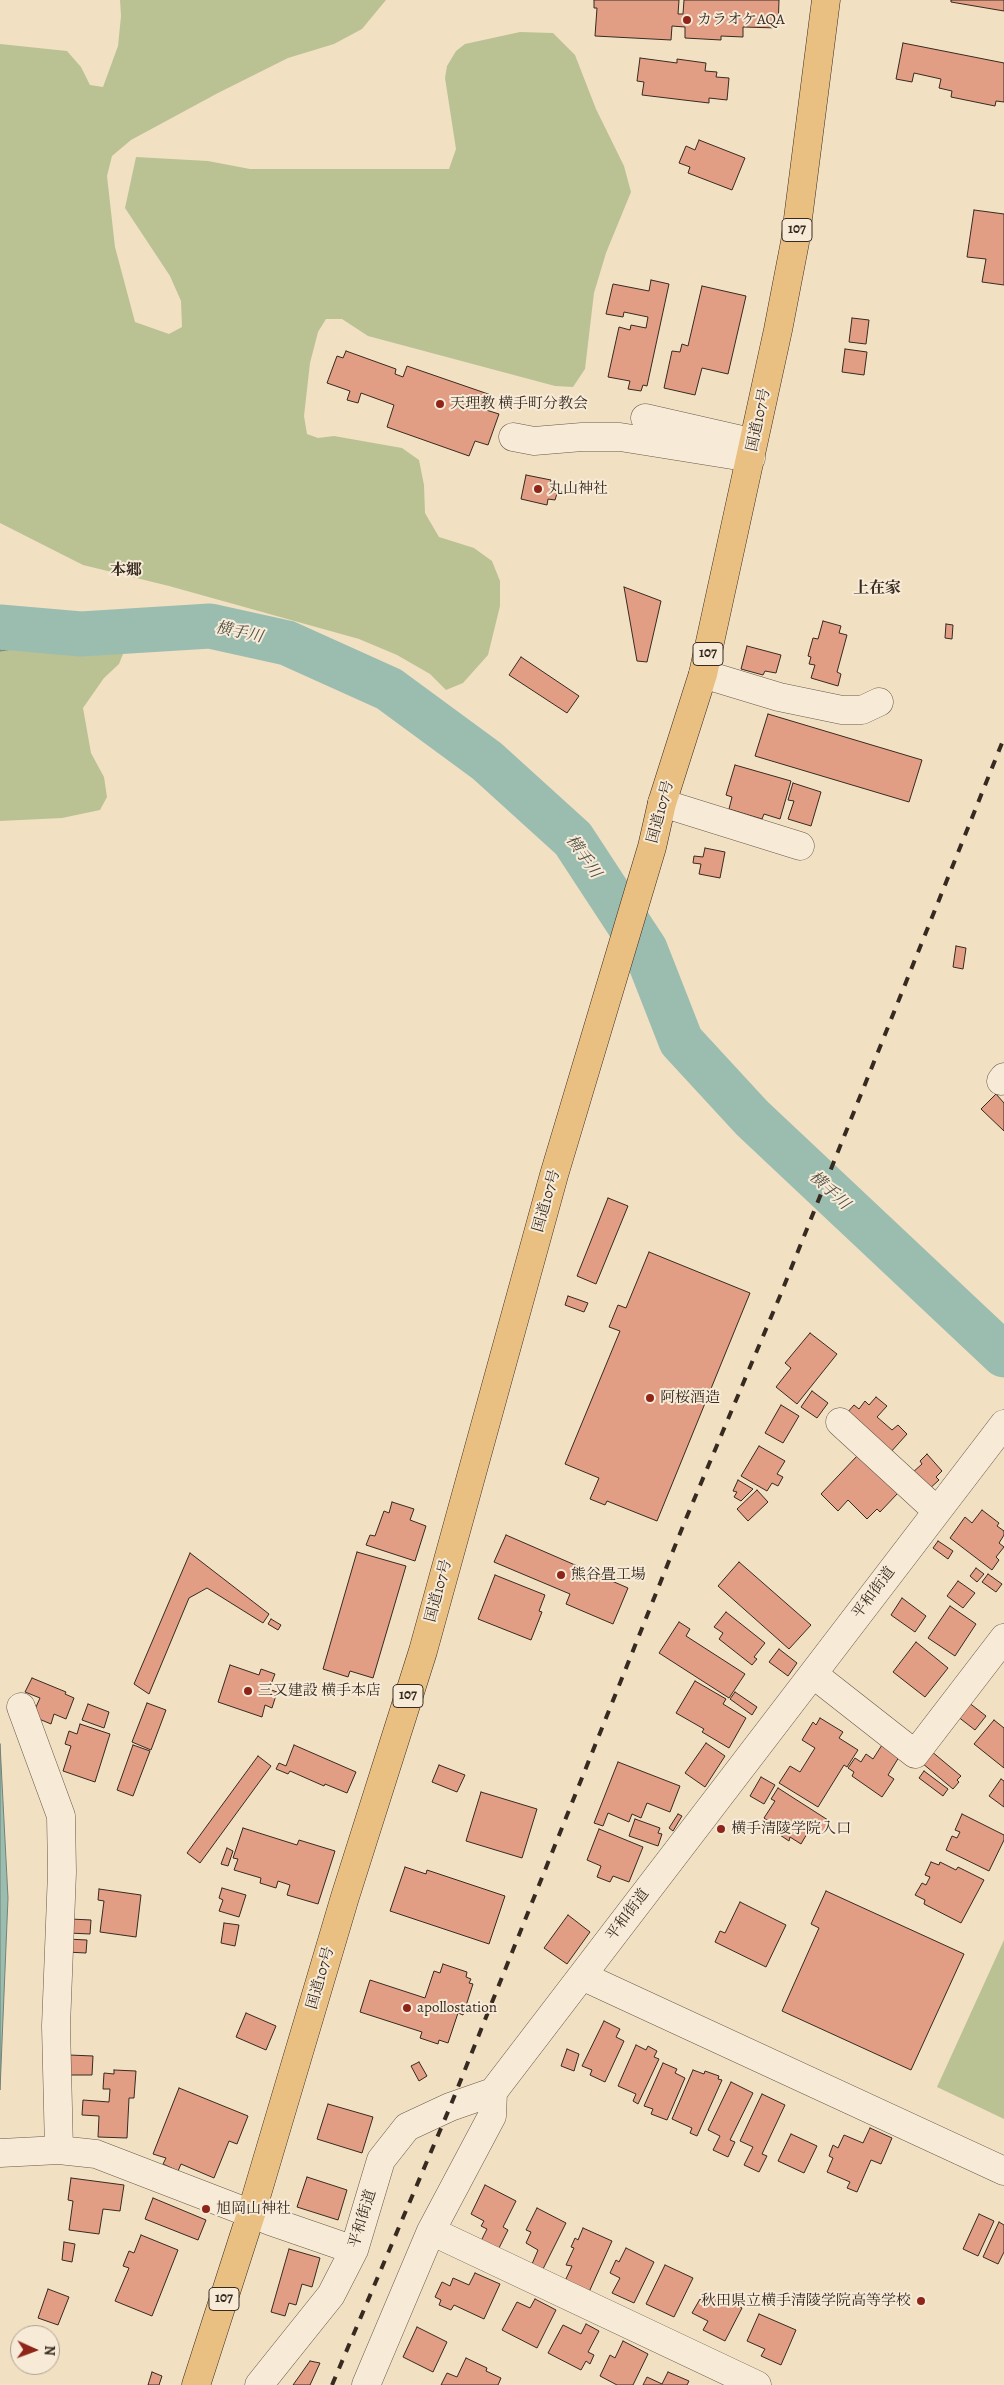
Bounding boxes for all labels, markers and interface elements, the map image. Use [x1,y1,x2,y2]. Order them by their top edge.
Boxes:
place label: カラオケAQA [697,11,785,29]
marker: カラオケAQA [681,14,693,26]
road number: 107 [782,218,812,242]
street label: 国道107号 [743,387,775,453]
place label: 天理教 横手町分教会 [450,395,588,413]
marker: 天理教 横手町分教会 [434,398,446,410]
place label: 丸山神社 [548,480,608,498]
marker: 丸山神社 [532,483,544,495]
district label: 本郷 [110,561,142,581]
district label: 上在家 [853,579,901,599]
water label: 横手川 [214,619,264,647]
road number: 107 [693,642,723,666]
street label: 国道107号 [644,779,678,845]
water label: 横手川 [561,832,605,882]
street label: 国道107号 [529,1168,565,1234]
water label: 横手川 [805,1168,853,1214]
place label: 阿桜酒造 [660,1389,720,1407]
marker: 阿桜酒造 [644,1392,656,1404]
street label: 国道107号 [422,1558,456,1624]
street label: 平和街道 [849,1564,899,1622]
place label: 熊谷畳工場 [571,1566,646,1584]
marker: 熊谷畳工場 [555,1569,567,1581]
place label: 三又建設 横手本店 [258,1682,381,1700]
road number: 107 [393,1684,423,1708]
marker: 三又建設 横手本店 [242,1685,254,1697]
place label: 横手清陵学院入口 [731,1820,851,1838]
marker: 横手清陵学院入口 [715,1823,727,1835]
street label: 平和街道 [603,1886,653,1944]
street label: 国道107号 [303,1945,339,2011]
place label: apollostation [417,1999,497,2017]
marker: apollostation [401,2002,413,2014]
street label: 平和街道 [346,2188,380,2250]
place label: 旭岡山神社 [216,2200,291,2218]
marker: 旭岡山神社 [200,2203,212,2215]
road number: 107 [209,2288,239,2310]
place label: 秋田県立横手清陵学院高等学校 [701,2292,911,2310]
marker: 秋田県立横手清陵学院高等学校 [915,2295,927,2307]
north arrow [10,2325,60,2375]
text: N [40,2345,59,2356]

